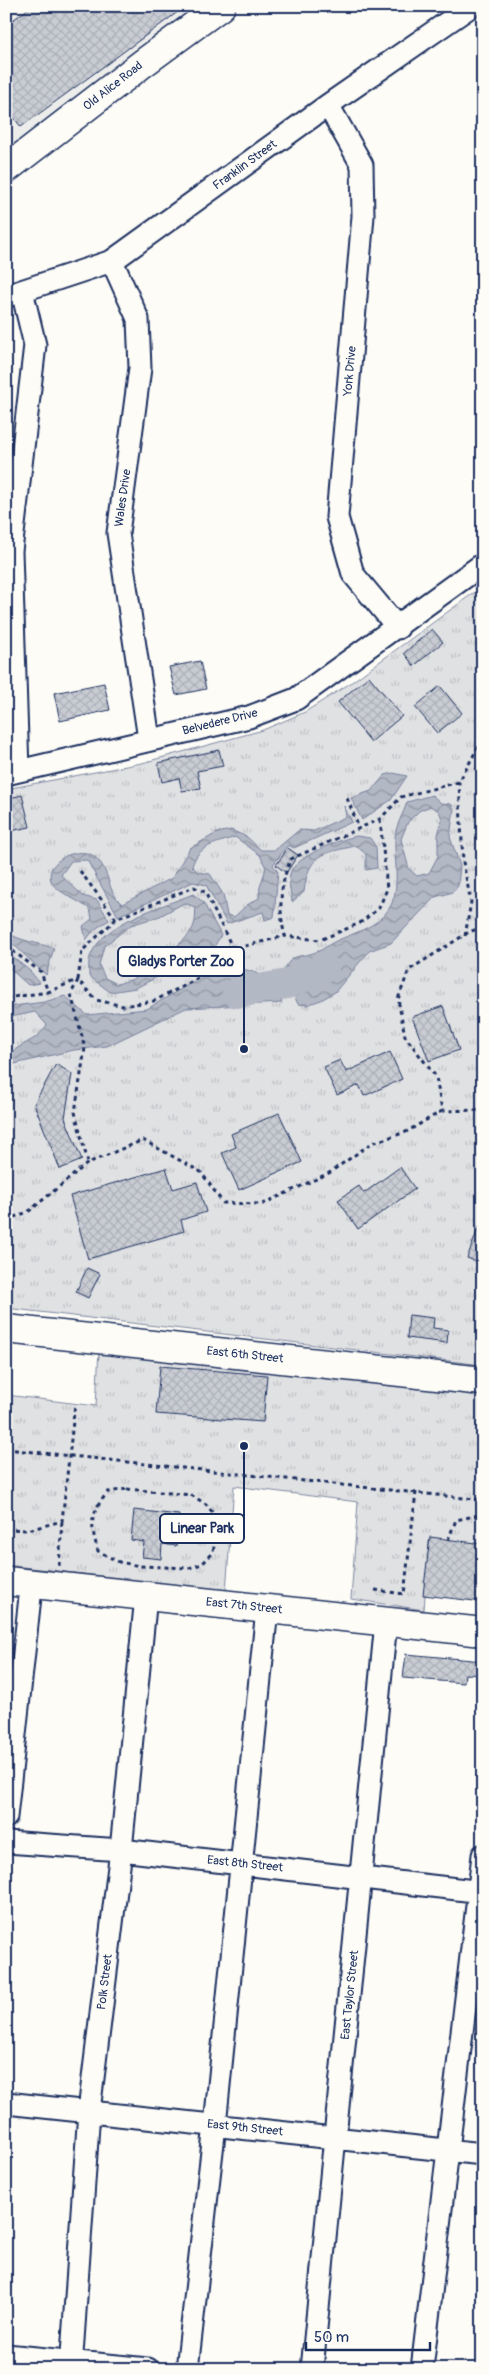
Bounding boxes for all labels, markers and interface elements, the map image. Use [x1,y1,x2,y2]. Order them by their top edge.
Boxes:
street label: Old Alice Road [80,58,146,114]
street label: Franklin Street [210,137,280,193]
street label: York Drive [340,345,360,397]
street label: Wales Drive [112,468,134,528]
street label: Belvedere Drive [181,705,259,739]
callout: Gladys Porter Zoo [118,947,244,976]
text: Gladys Porter Zoo [128,953,234,970]
street label: East 6th Street [206,1344,284,1367]
callout: Linear Park [160,1514,244,1543]
text: Linear Park [170,1520,234,1537]
street label: East 7th Street [205,1595,283,1617]
street label: East 8th Street [206,1853,284,1875]
street label: East Taylor Street [338,1949,362,2041]
street label: Polk Street [94,1953,116,2011]
street label: East 9th Street [206,2117,284,2139]
scale bar [306,2320,430,2352]
text: 50 m [314,2328,349,2347]

